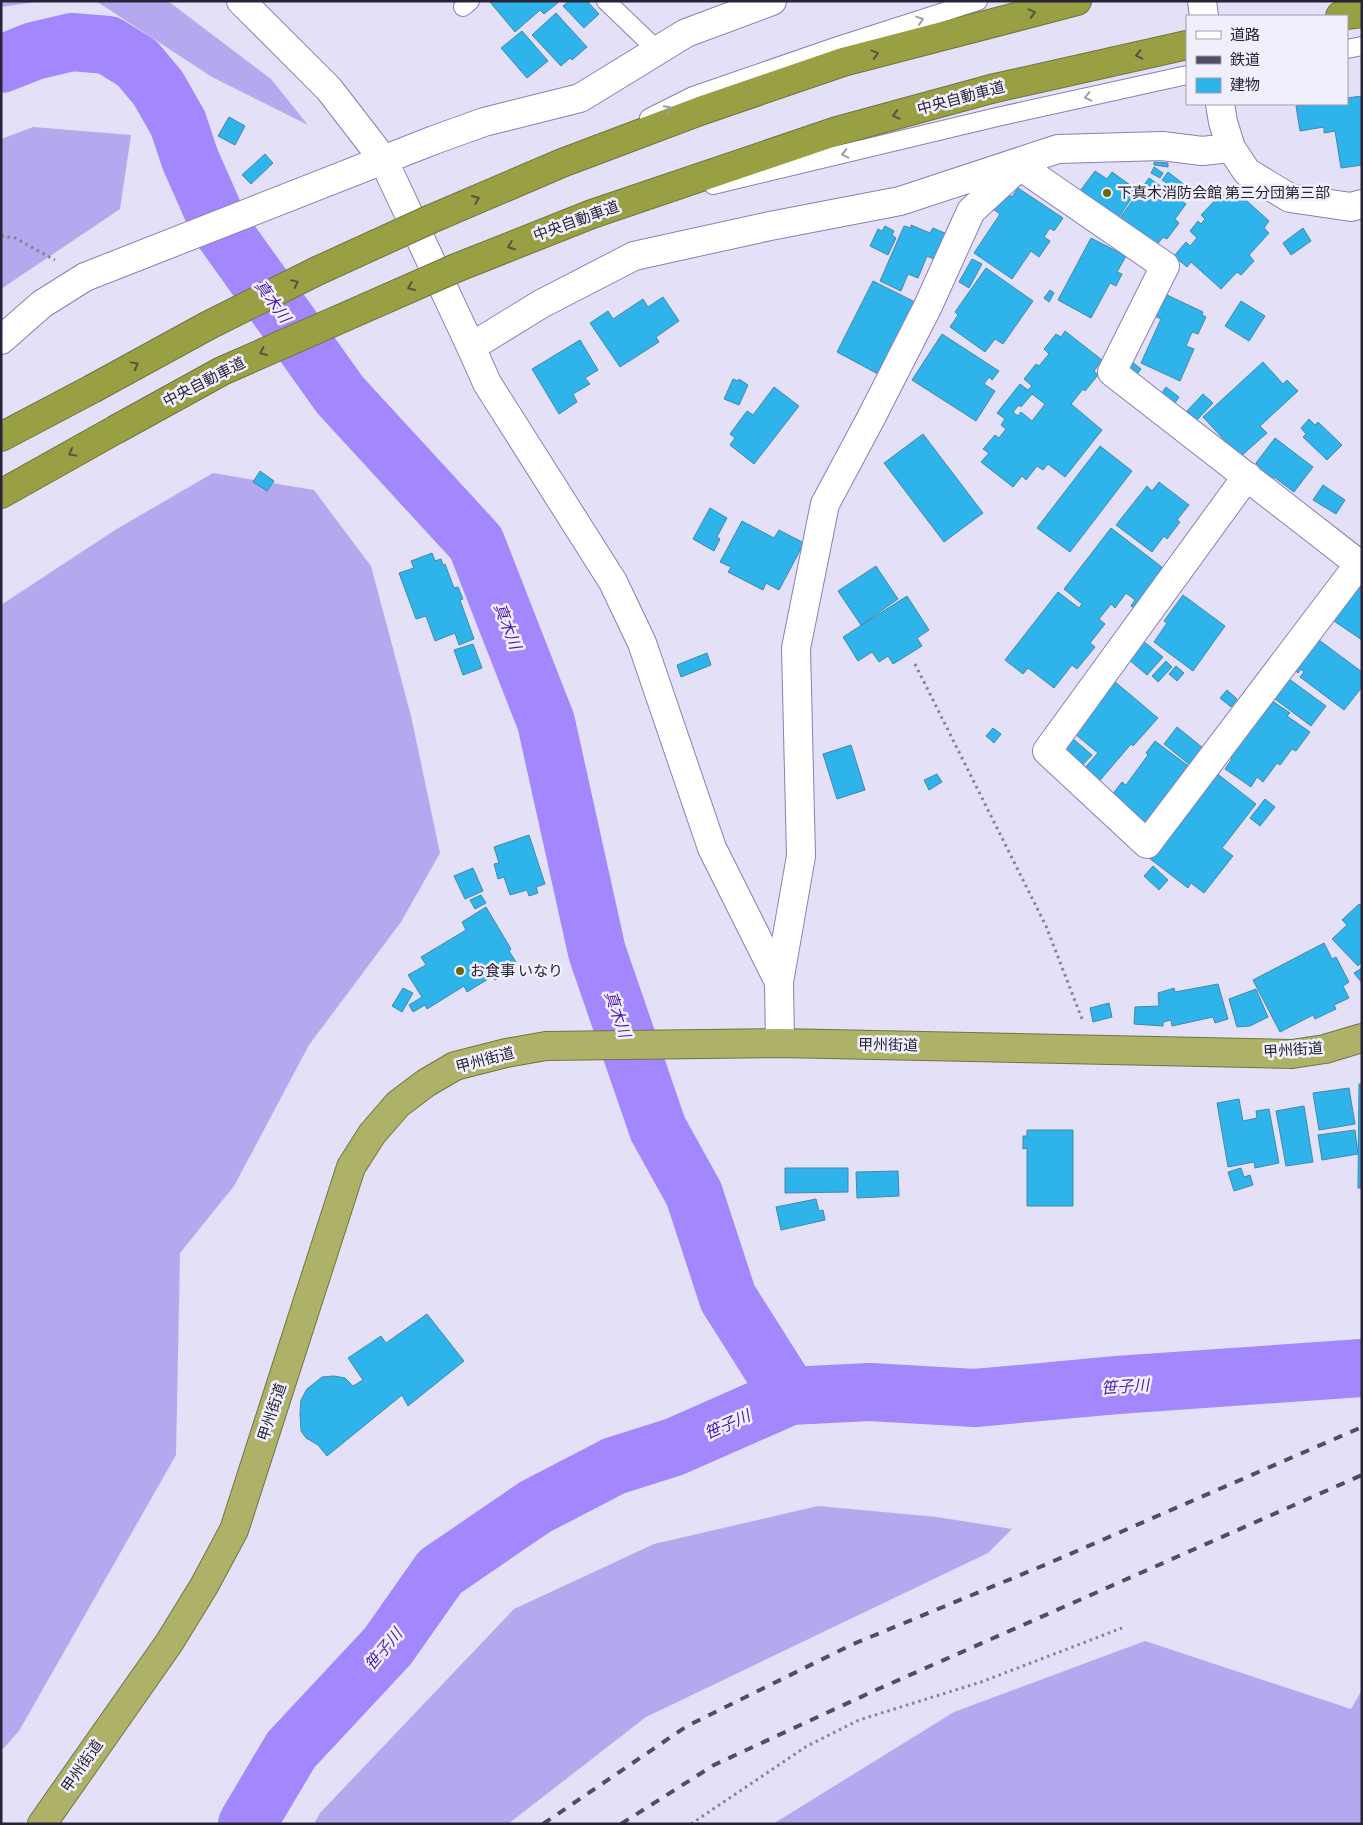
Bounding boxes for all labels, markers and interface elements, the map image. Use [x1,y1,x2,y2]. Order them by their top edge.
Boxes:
one-way arrow [1028,8,1036,19]
legend [1186,15,1348,105]
one-way arrow [915,16,924,26]
text: 道路 [1230,26,1260,44]
one-way arrow [870,49,879,60]
one-way arrow [1134,49,1143,60]
text: 鉄道 [1230,51,1260,69]
text: 建物 [1230,76,1260,94]
street label: 中央自動車道 [915,78,1007,118]
one-way arrow [1083,91,1092,102]
one-way arrow [663,105,672,115]
one-way arrow [893,109,901,119]
one-way arrow [840,148,849,159]
place label: 下真木消防会館 第三分団第三部 [1117,184,1330,202]
marker: 下真木消防会館 第三分団第三部 [1101,187,1113,199]
one-way arrow [471,195,479,205]
street label: 中央自動車道 [531,197,621,245]
one-way arrow [507,240,515,250]
water label: 真木川 [251,276,296,328]
one-way arrow [290,278,299,289]
one-way arrow [407,280,416,291]
one-way arrow [259,346,268,357]
street label: 中央自動車道 [160,354,248,410]
one-way arrow [130,362,139,372]
one-way arrow [69,447,78,457]
water label: 真木川 [490,600,526,654]
place label: お食事 いなり [470,962,563,980]
marker: お食事 いなり [454,965,466,977]
water label: 真木川 [601,988,635,1042]
street label: 甲州街道 [858,1035,918,1055]
street label: 甲州街道 [1262,1039,1324,1061]
street label: 甲州街道 [454,1044,516,1076]
water label: 笹子川 [1100,1375,1152,1398]
street label: 甲州街道 [254,1381,290,1443]
water label: 笹子川 [701,1405,755,1443]
water label: 笹子川 [361,1623,407,1674]
street label: 甲州街道 [57,1736,107,1796]

